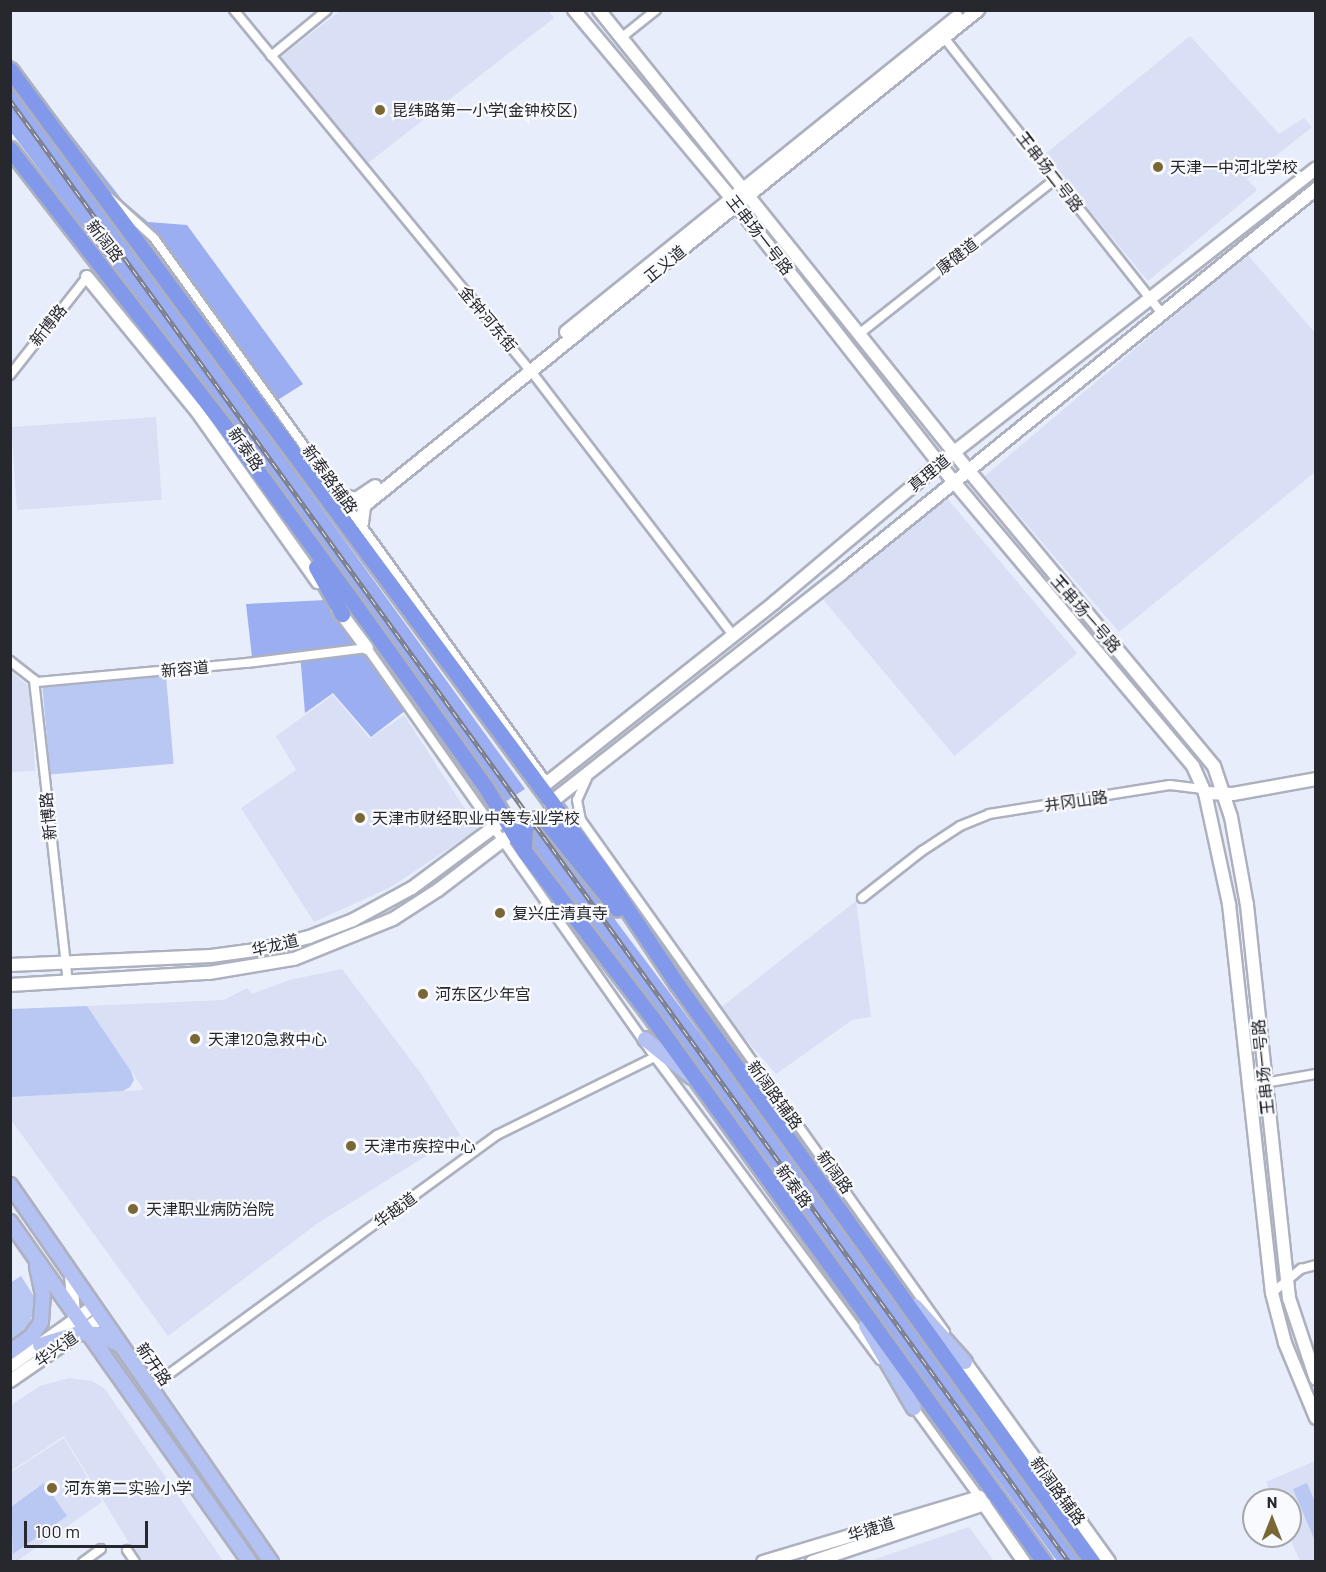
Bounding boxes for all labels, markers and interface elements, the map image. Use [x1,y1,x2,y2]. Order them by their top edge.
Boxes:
place label: 昆纬路第一小学(金钟校区) [392,100,576,120]
marker: 昆纬路第一小学(金钟校区) [373,103,387,117]
street label: 王串场二号路 [1013,128,1087,216]
place label: 天津一中河北学校 [1170,157,1298,177]
marker: 天津一中河北学校 [1151,160,1165,174]
street label: 王串场一号路 [723,191,797,279]
street label: 新阔路 [83,216,127,266]
street label: 康健道 [932,234,982,278]
street label: 正义道 [640,241,690,287]
street label: 金钟河东街 [455,282,521,356]
street label: 新博路 [25,300,71,350]
street label: 新泰路 [224,424,268,474]
street label: 新泰路辅路 [299,441,361,517]
street label: 真理道 [904,450,954,496]
street label: 王串场一号路 [1047,571,1125,657]
street label: 新容道 [160,657,210,681]
street label: 井冈山路 [1043,787,1109,815]
street label: 新博路 [36,791,60,841]
place label: 天津市财经职业中等专业学校 [372,808,580,828]
marker: 天津市财经职业中等专业学校 [353,811,367,825]
place label: 复兴庄清真寺 [512,903,608,923]
marker: 复兴庄清真寺 [493,906,507,920]
street label: 华龙道 [249,930,301,960]
place label: 河东区少年宫 [435,984,531,1004]
marker: 河东区少年宫 [416,987,430,1001]
street label: 王串场一号路 [1248,1018,1278,1116]
place label: 天津120急救中心 [208,1029,327,1049]
marker: 天津120急救中心 [186,1030,204,1048]
street label: 新阔路辅路 [744,1057,806,1133]
place label: 天津市疾控中心 [364,1136,476,1156]
marker: 天津市疾控中心 [342,1137,360,1155]
street label: 新阔路 [813,1147,857,1197]
street label: 新泰路 [772,1161,816,1211]
street label: 华越道 [370,1188,420,1232]
place label: 天津职业病防治院 [146,1199,274,1219]
marker: 天津职业病防治院 [124,1200,142,1218]
street label: 华兴道 [31,1327,81,1371]
street label: 新开路 [132,1339,176,1389]
street label: 新阔路辅路 [1027,1453,1089,1529]
place label: 河东第二实验小学 [64,1478,192,1498]
marker: 河东第二实验小学 [45,1481,59,1495]
north arrow [1242,1488,1302,1548]
text: N [1267,1492,1277,1511]
scale bar [27,1509,152,1547]
street label: 华捷道 [845,1513,897,1545]
text: 100 m [35,1520,80,1542]

